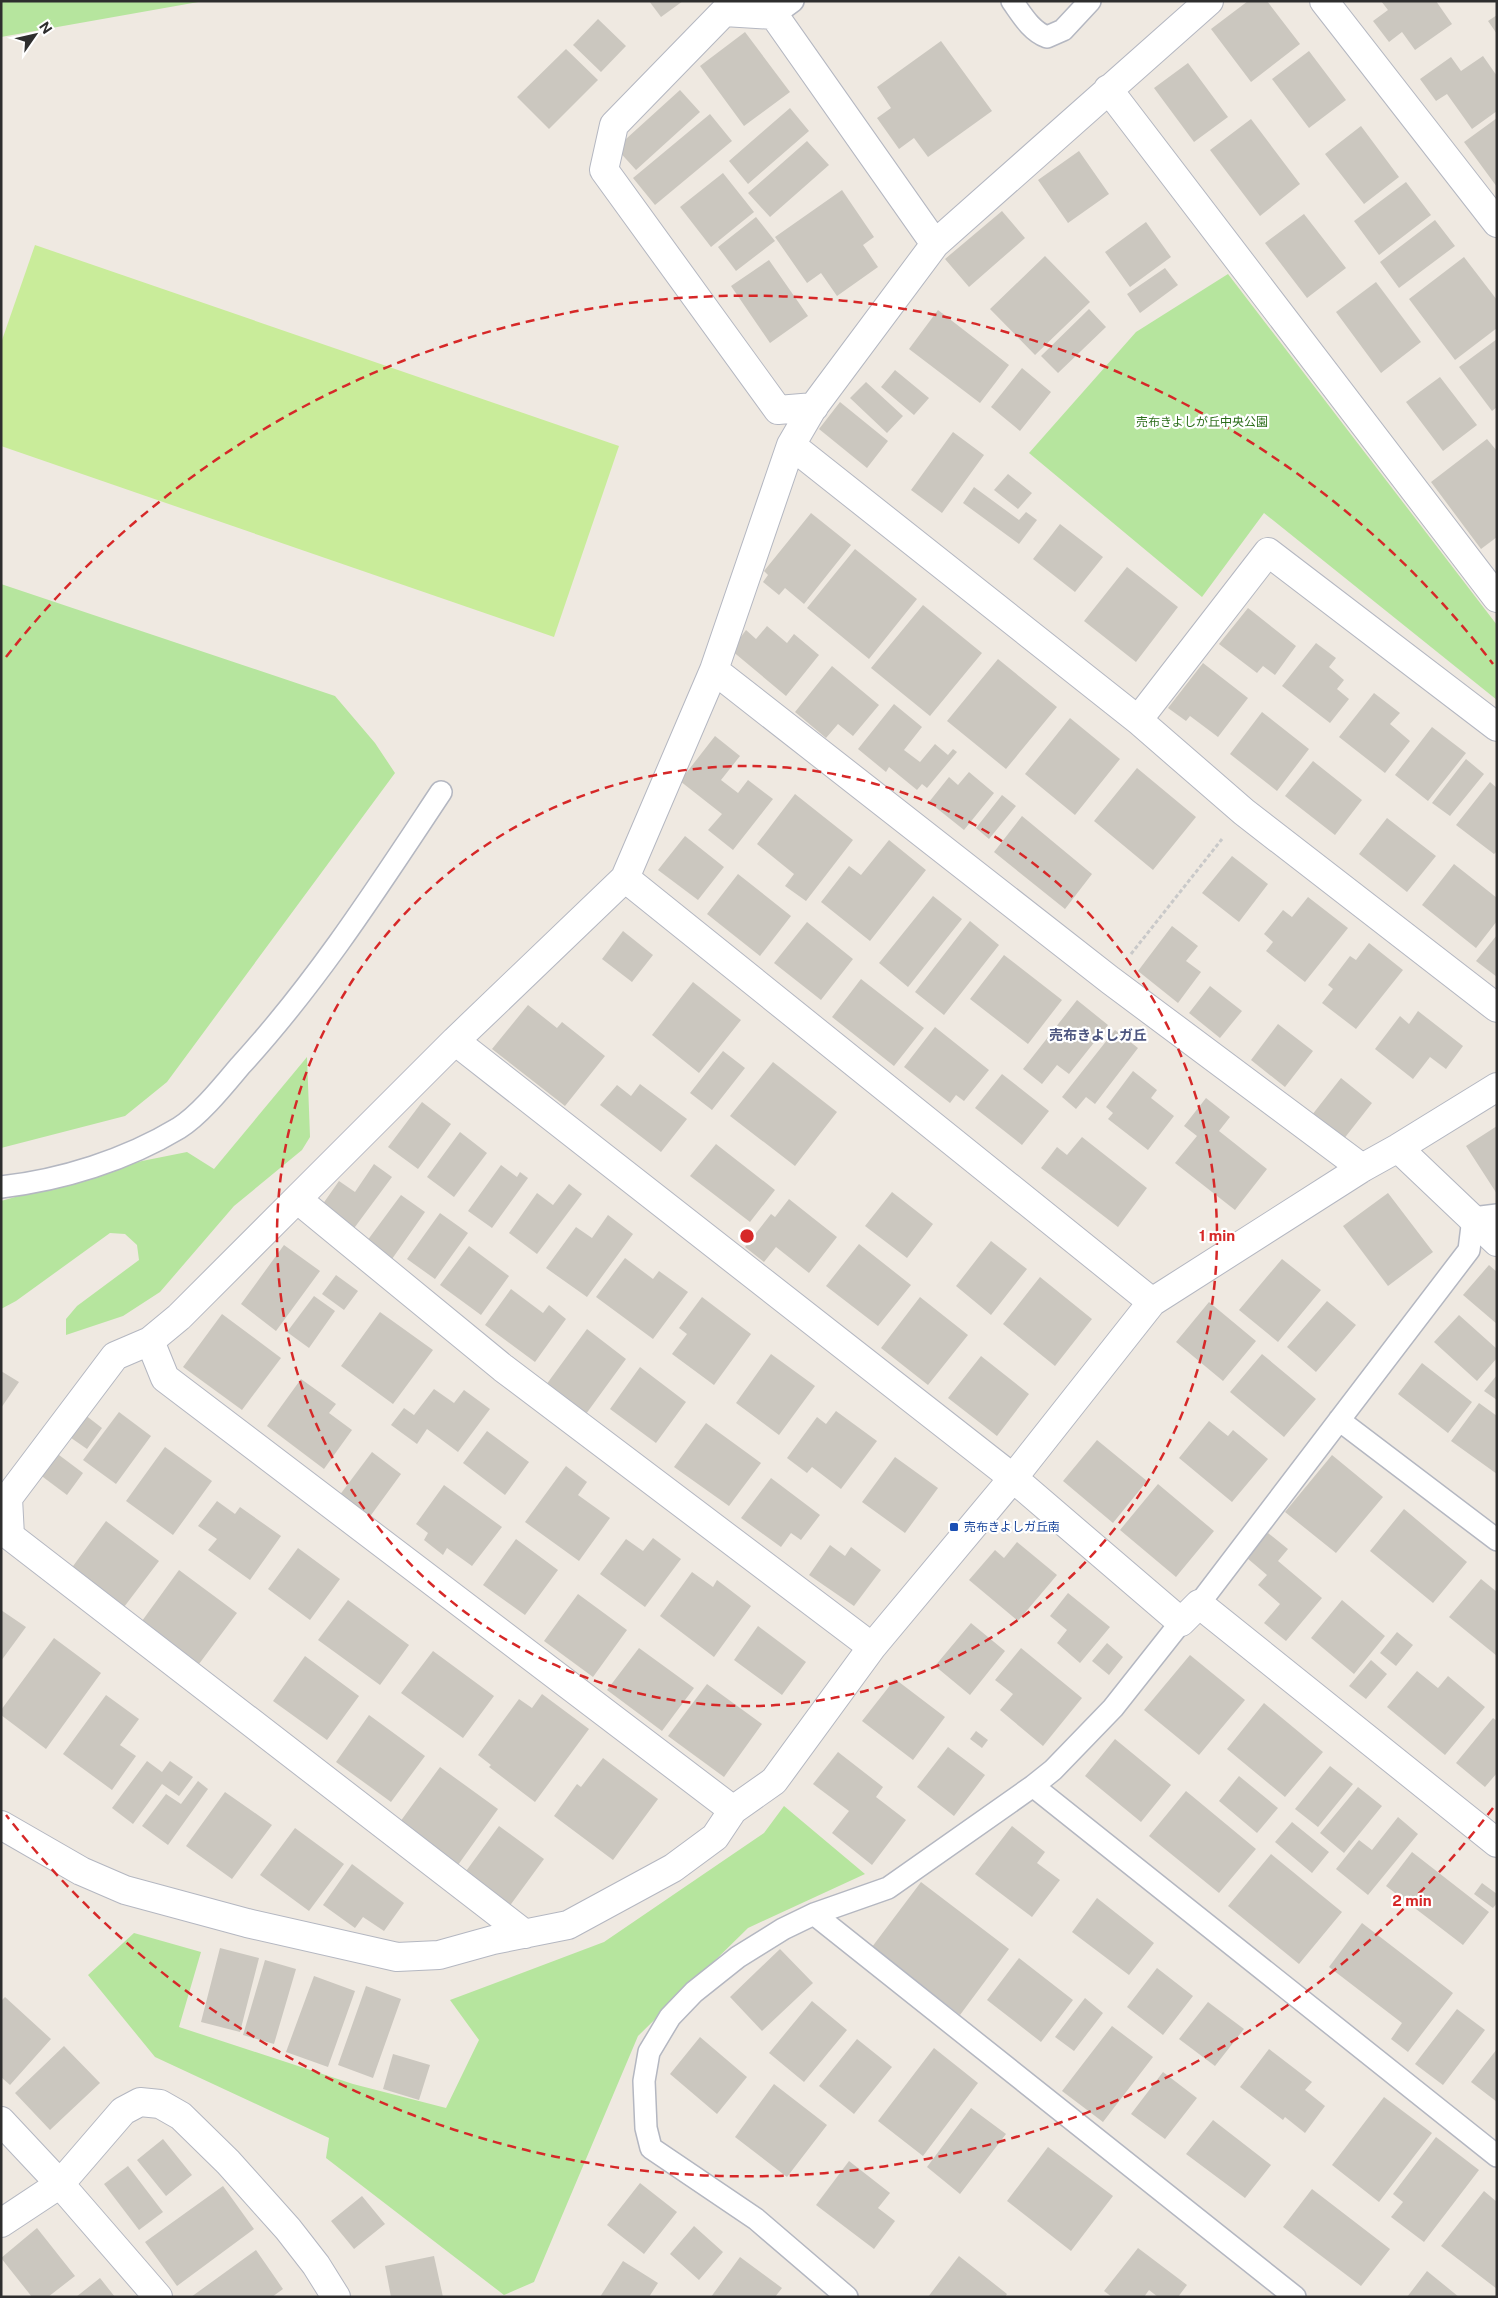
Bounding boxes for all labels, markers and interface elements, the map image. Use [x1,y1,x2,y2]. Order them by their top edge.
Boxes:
north arrow [10,10,60,60]
text: N [36,19,55,37]
park label: 売布きよしが丘中央公園 [1136,415,1268,429]
district label: 売布きよしガ丘 [1049,1027,1147,1043]
centre of rings [738,1227,756,1245]
text: 1 min [1199,1227,1235,1244]
place label: 売布きよしガ丘南 [964,1520,1060,1534]
marker: 売布きよしガ丘南 [948,1521,960,1533]
text: 2 min [1392,1892,1432,1909]

